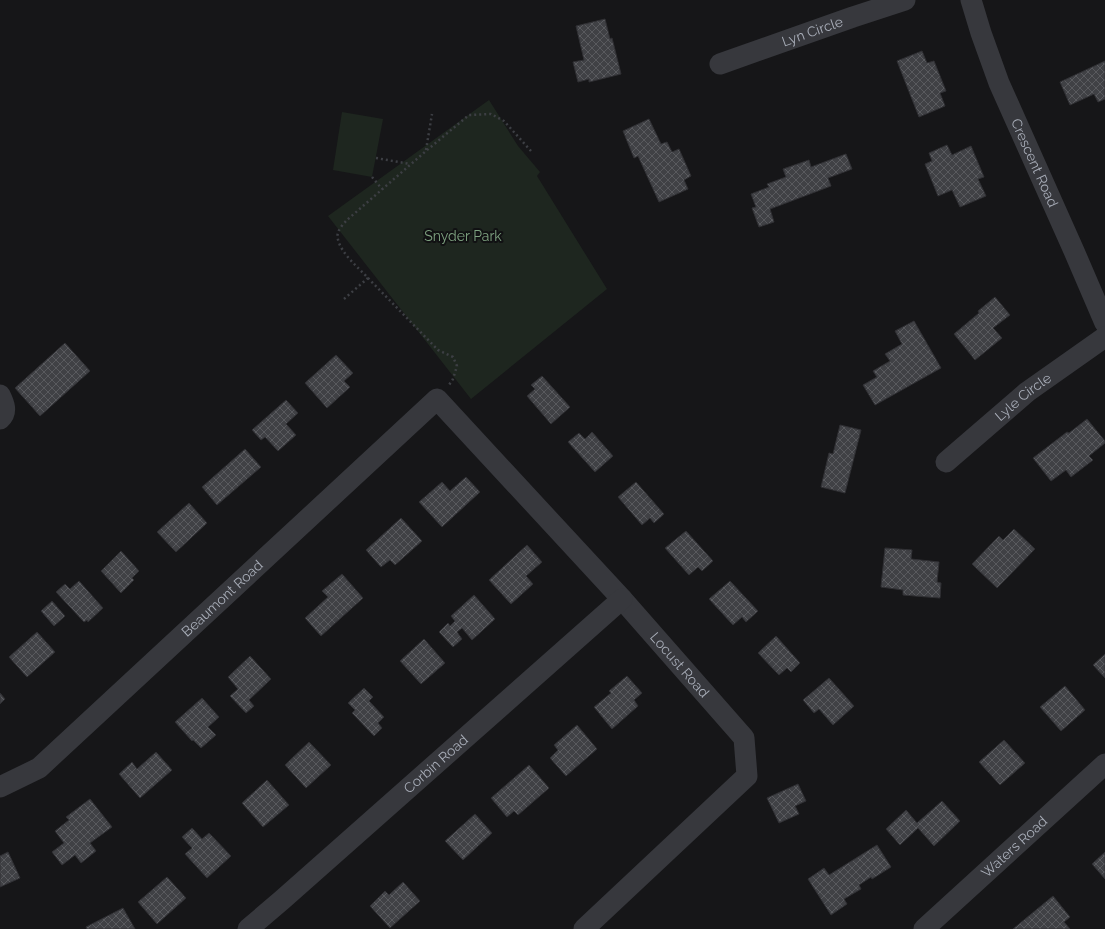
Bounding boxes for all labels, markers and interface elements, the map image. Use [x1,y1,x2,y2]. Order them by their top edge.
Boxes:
street label: Lyn Circle [780,13,845,49]
street label: Crescent Road [1008,116,1061,209]
park label: Snyder Park [424,228,502,244]
street label: Lyle Circle [992,370,1054,424]
street label: Beaumont Road [178,557,266,640]
street label: Locust Road [647,629,712,700]
street label: Corbin Road [400,731,471,796]
street label: Waters Road [978,813,1050,881]

